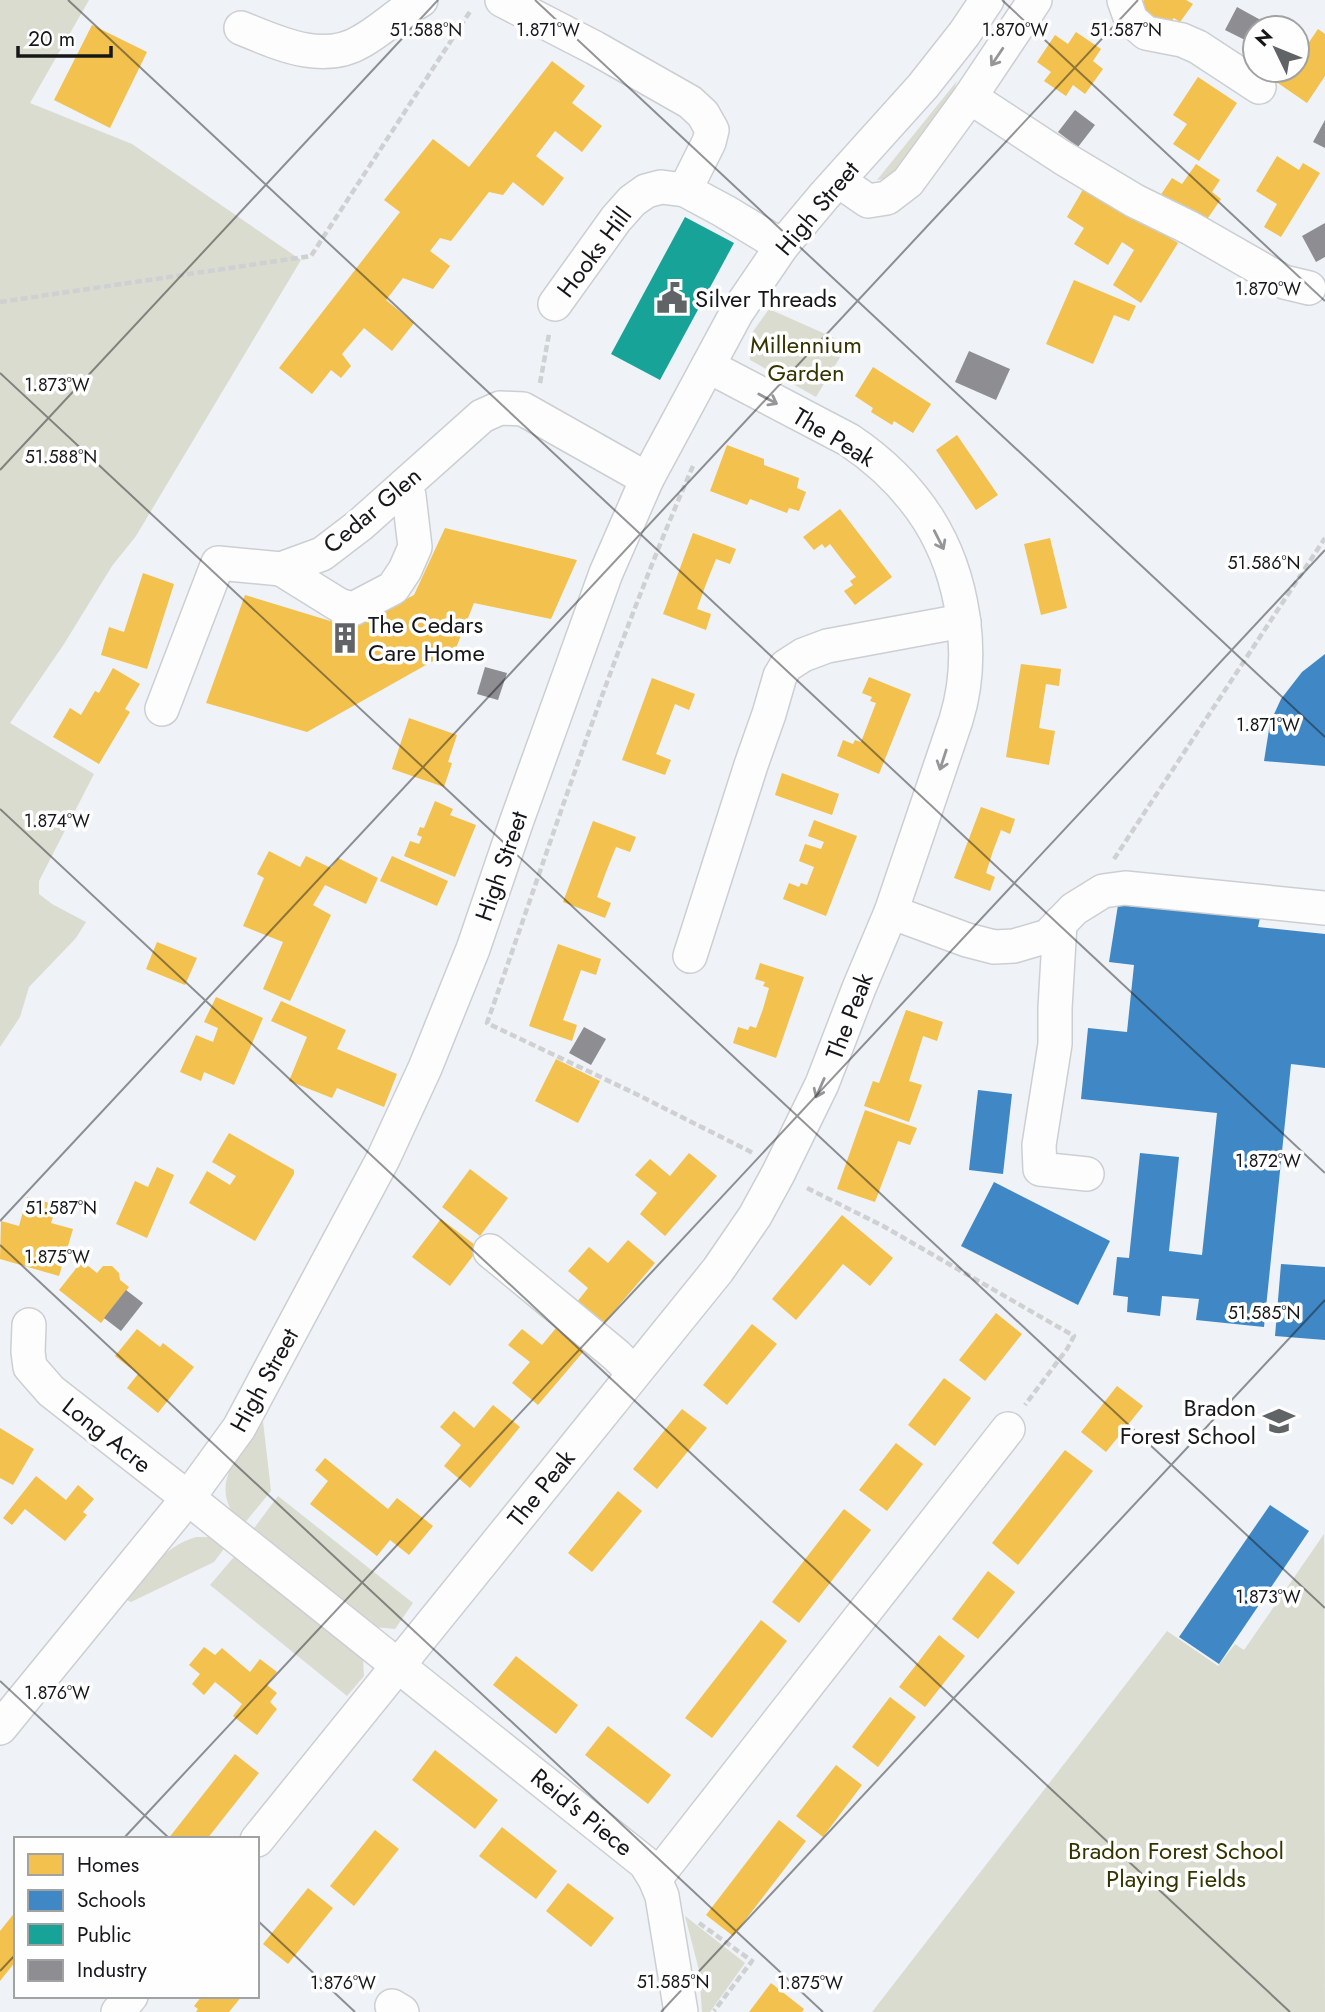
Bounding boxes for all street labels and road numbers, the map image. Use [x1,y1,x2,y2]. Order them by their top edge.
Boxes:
street label: High Street [767,153,867,263]
street label: Hooks Hill [548,199,640,305]
street label: The Peak [786,399,882,475]
street label: Cedar Glen [315,458,429,562]
street label: High Street [466,806,536,926]
street label: The Peak [816,967,882,1064]
street label: High Street [221,1321,307,1438]
street label: Long Acre [55,1389,159,1481]
street label: The Peak [499,1442,583,1534]
street label: Reid's Piece [523,1760,641,1864]

